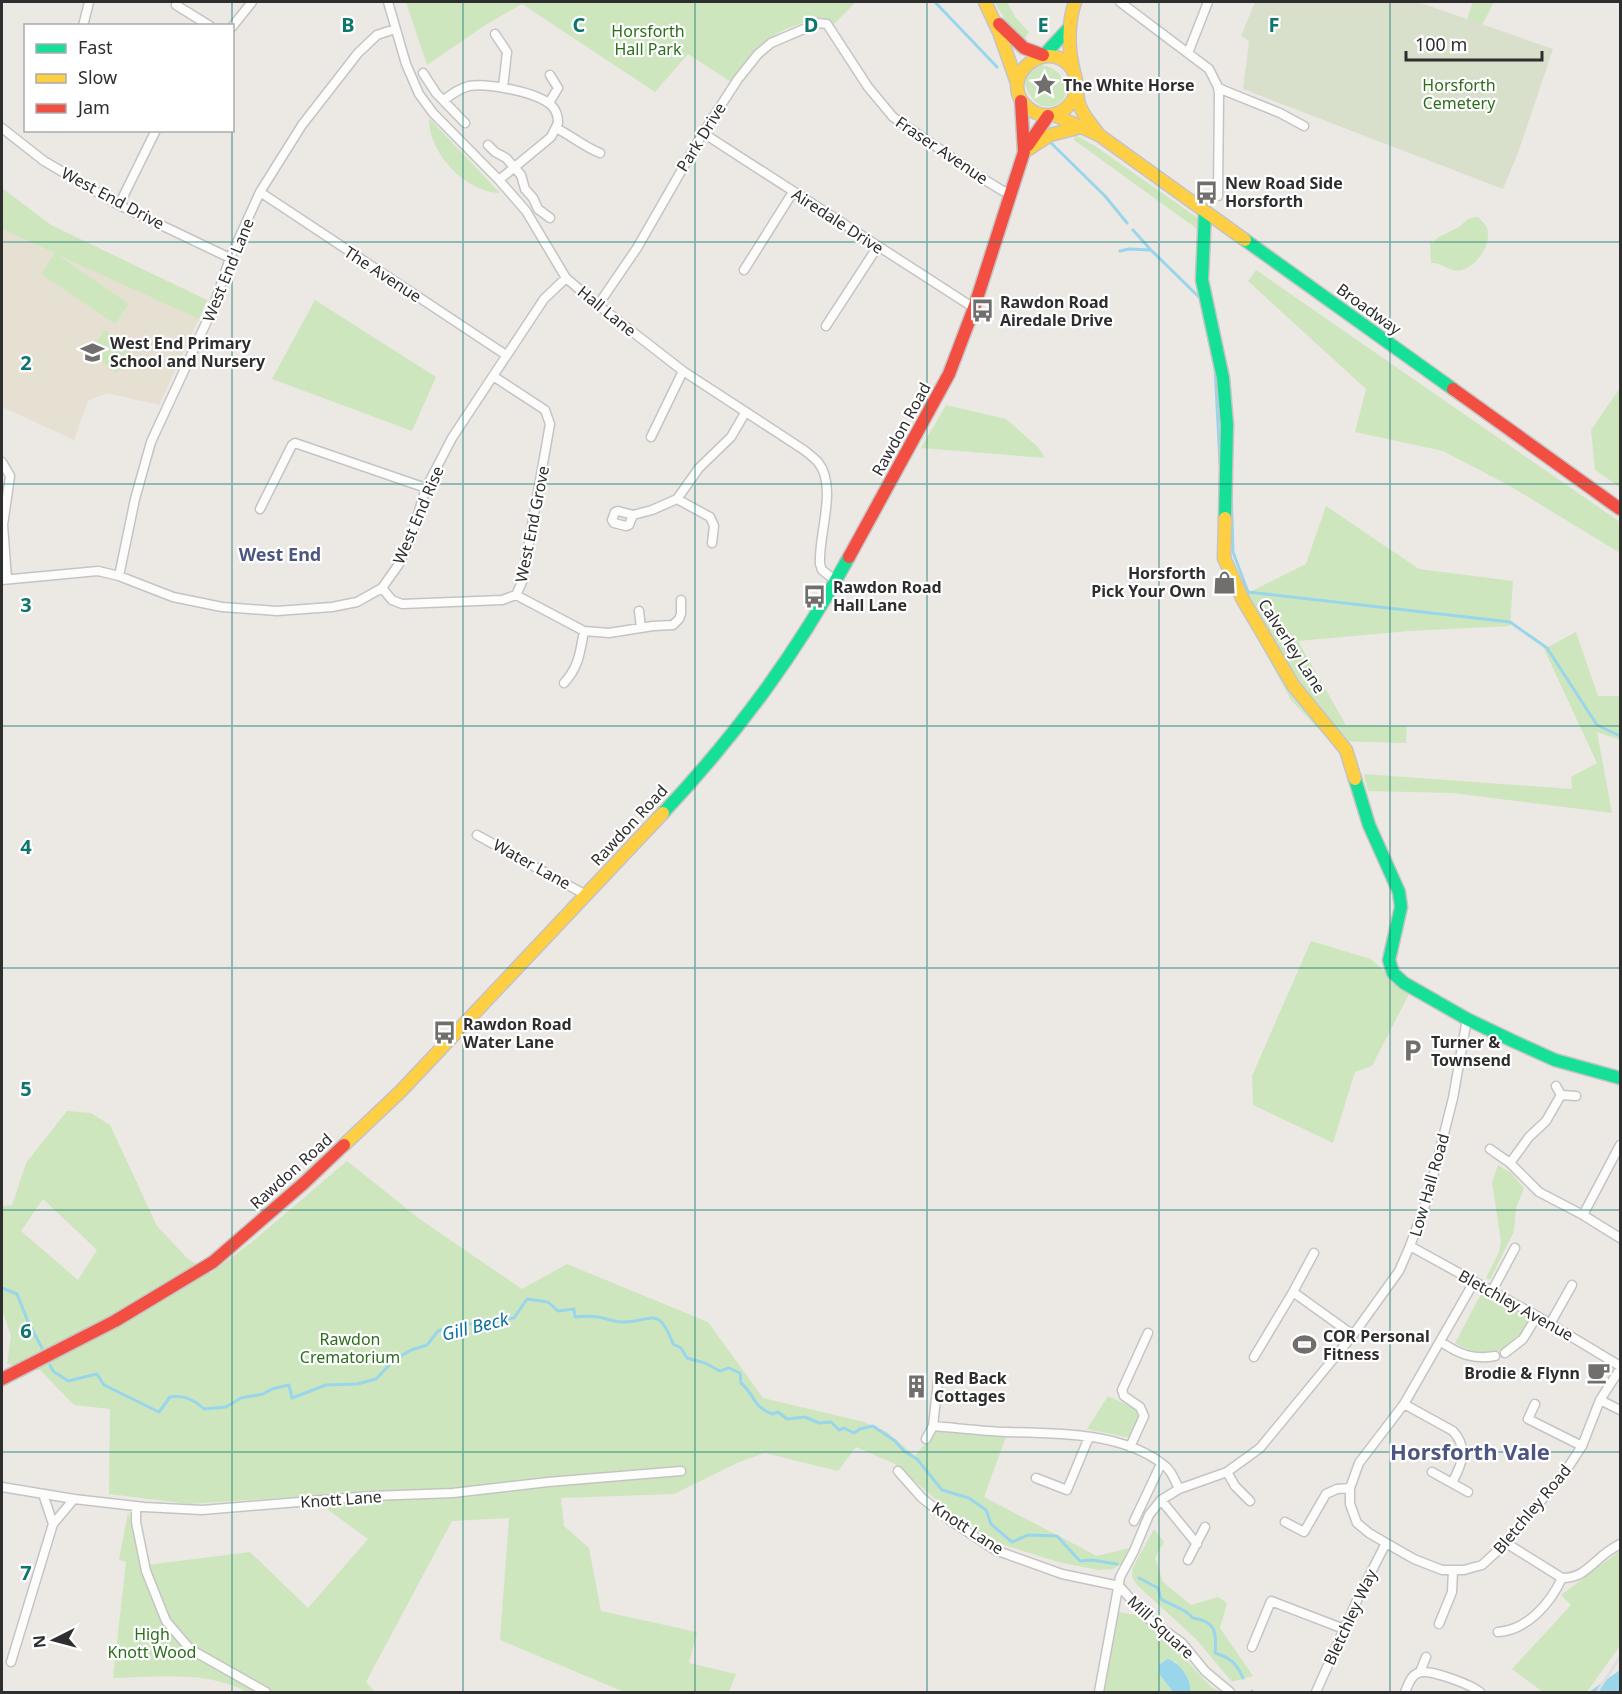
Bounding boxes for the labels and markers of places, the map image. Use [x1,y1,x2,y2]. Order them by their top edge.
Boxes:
place icon: The White Horse [1032,72,1058,98]
place label: The White Horse [1063,74,1195,96]
place label: New Road Side Horsforth [1225,172,1343,212]
bus stop icon: New Road Side Horsforth [1194,179,1220,205]
place label: Rawdon Road Airedale Drive [1000,291,1113,331]
bus stop icon: Rawdon Road Airedale Drive [969,298,995,324]
place label: West End Primary School and Nursery [110,332,266,372]
school or university icon: West End Primary School and Nursery [79,339,105,365]
place label: Horsforth Pick Your Own [1091,562,1206,602]
shop icon: Horsforth Pick Your Own [1211,569,1237,595]
place label: Rawdon Road Hall Lane [833,576,942,616]
bus stop icon: Rawdon Road Hall Lane [802,583,828,609]
place label: Rawdon Road Water Lane [463,1013,572,1053]
bus stop icon: Rawdon Road Water Lane [432,1020,458,1046]
place label: Turner & Townsend [1431,1031,1511,1071]
parking icon: Turner & Townsend [1400,1038,1426,1064]
place label: COR Personal Fitness [1323,1325,1430,1365]
sports icon: COR Personal Fitness [1292,1332,1318,1358]
cafe icon: Brodie & Flynn [1585,1360,1611,1386]
place label: Brodie & Flynn [1464,1362,1580,1384]
place label: Red Back Cottages [934,1367,1007,1407]
building icon: Red Back Cottages [903,1374,929,1400]

